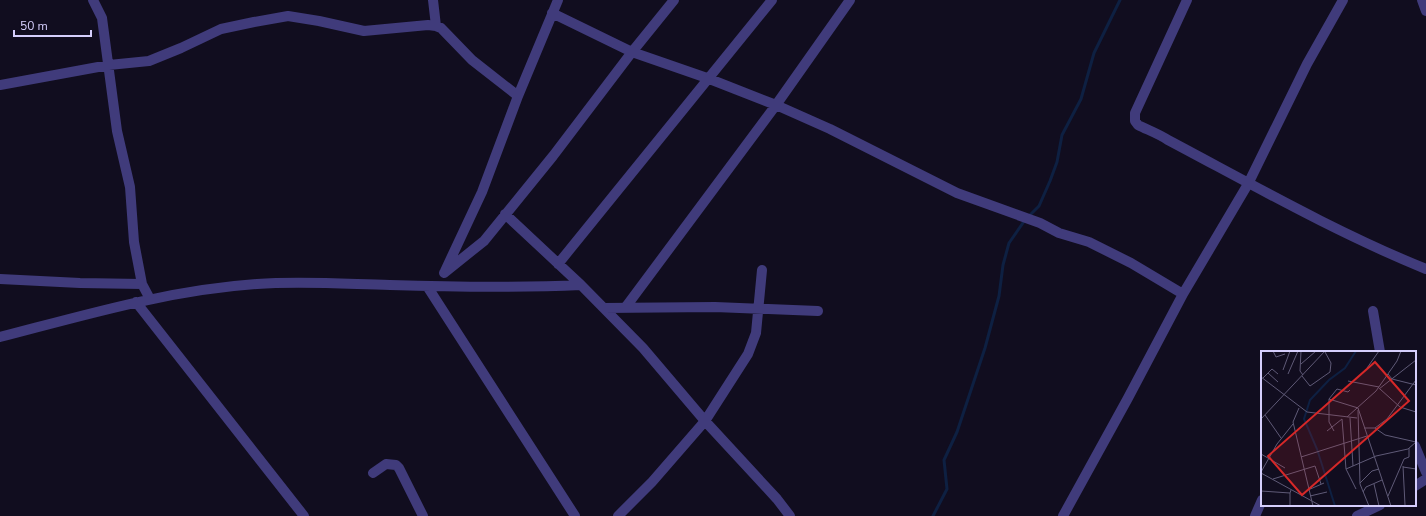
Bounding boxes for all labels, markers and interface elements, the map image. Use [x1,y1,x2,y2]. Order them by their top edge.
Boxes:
scale bar [14,12,91,38]
text: 50 m [20,18,48,34]
inset map [1261,351,1416,506]

